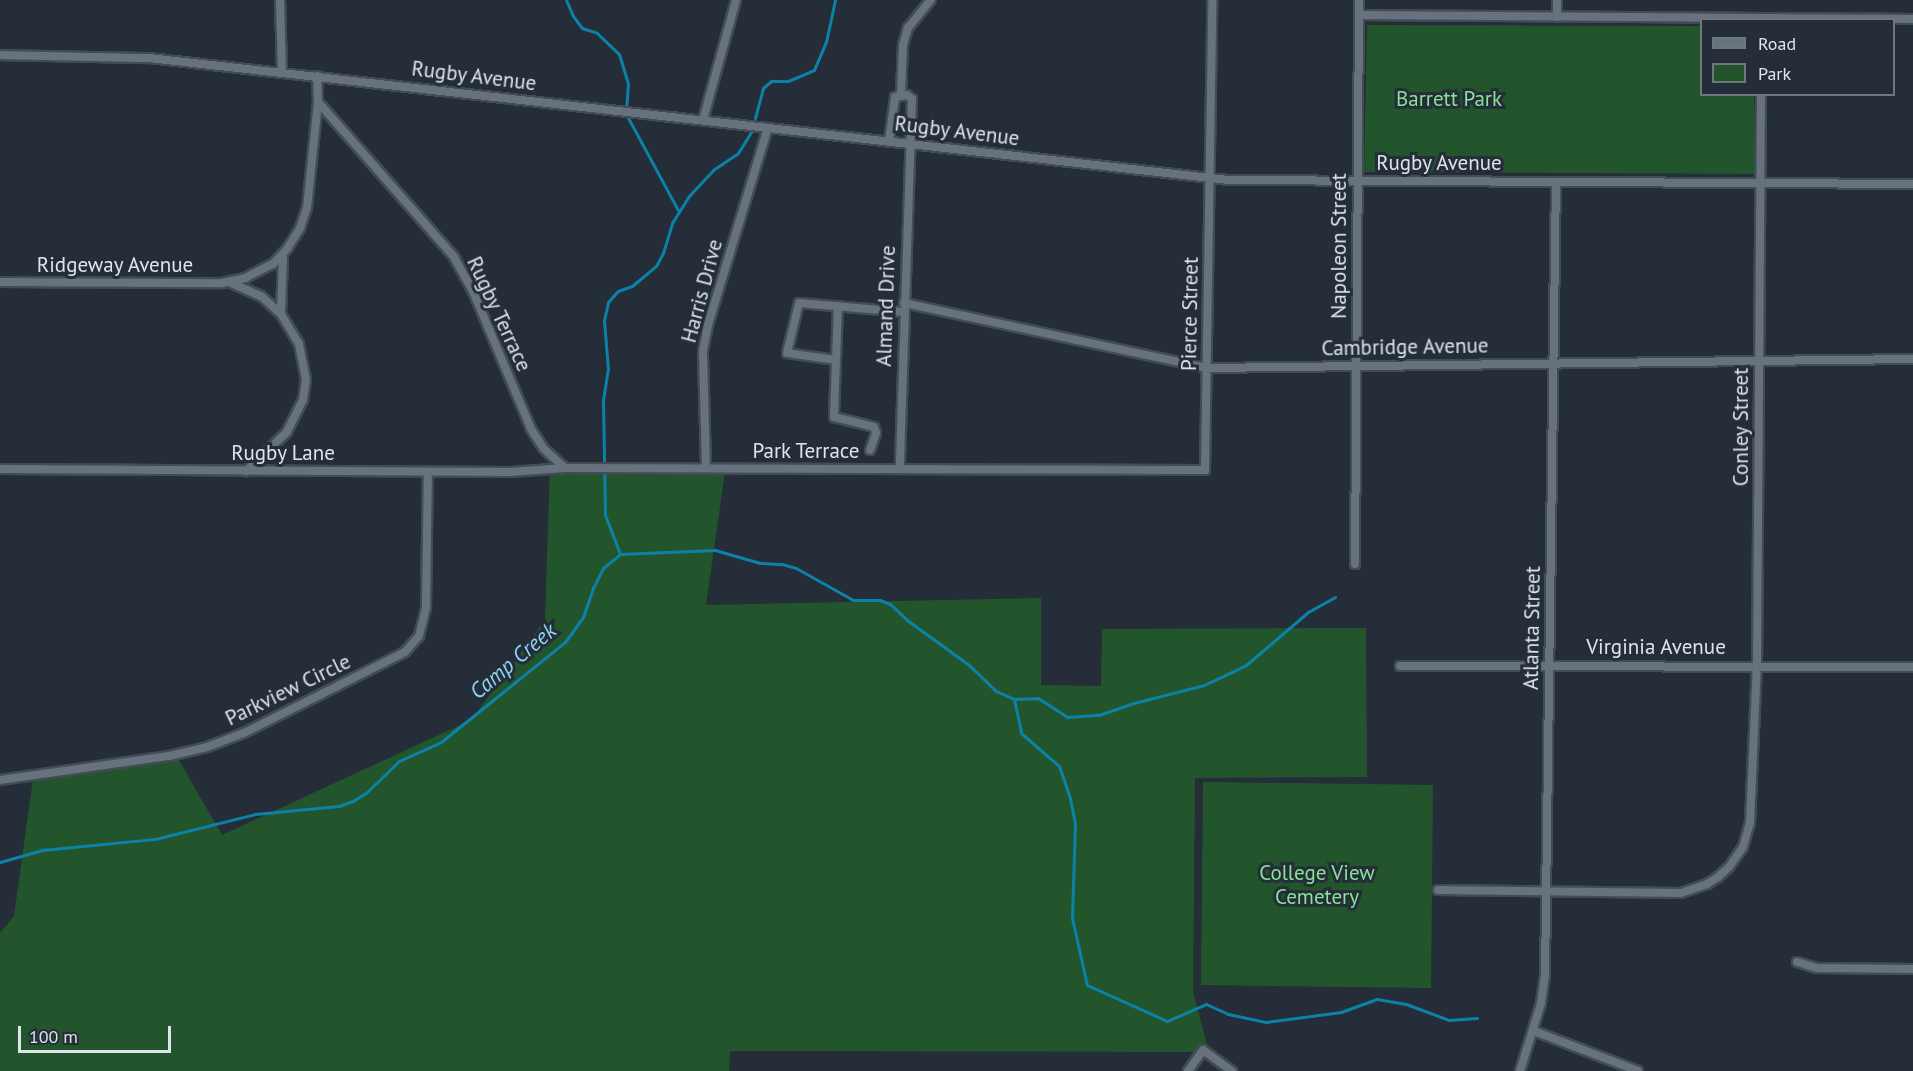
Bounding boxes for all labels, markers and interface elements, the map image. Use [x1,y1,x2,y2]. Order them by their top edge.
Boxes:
legend [1700,18,1895,96]
text: Road [1758,32,1796,55]
street label: Rugby Avenue [409,56,539,96]
text: Park [1758,62,1791,85]
park label: Barrett Park [1396,86,1502,112]
street label: Rugby Avenue [892,111,1022,151]
street label: Rugby Avenue [1376,150,1502,176]
street label: Napoleon Street [1326,173,1352,319]
street label: Harris Drive [676,237,728,345]
street label: Almand Drive [871,245,901,367]
street label: Ridgeway Avenue [36,252,194,278]
street label: Rugby Terrace [461,252,537,376]
street label: Pierce Street [1176,257,1204,371]
street label: Cambridge Avenue [1321,333,1489,361]
street label: Conley Street [1728,367,1754,487]
street label: Park Terrace [752,438,860,464]
street label: Rugby Lane [231,440,335,466]
street label: Atlanta Street [1518,566,1546,690]
water label: Camp Creek [465,617,561,705]
street label: Virginia Avenue [1586,634,1726,660]
street label: Parkview Circle [221,649,355,731]
park label: College View Cemetery [1259,860,1375,910]
scale bar [21,1014,174,1052]
text: 100 m [29,1025,78,1048]

